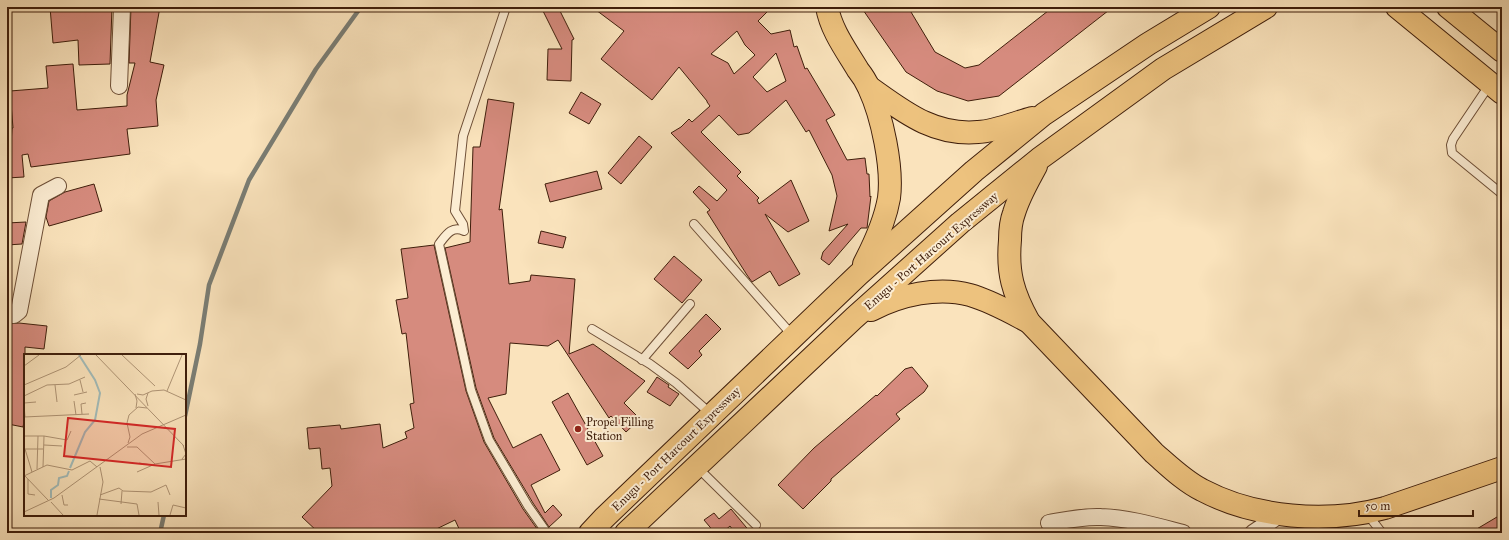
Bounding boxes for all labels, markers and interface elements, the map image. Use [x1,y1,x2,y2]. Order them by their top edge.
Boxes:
street label: Enugu - Port Harcourt Expressway [861,189,1002,314]
inset map [24,354,186,516]
street label: Enugu - Port Harcourt Expressway [609,384,744,515]
place label: Propel Filling Station [586,415,654,443]
marker: Propel Filling Station [573,424,583,434]
scale bar [1359,492,1473,518]
text: 50 m [1365,499,1390,513]

